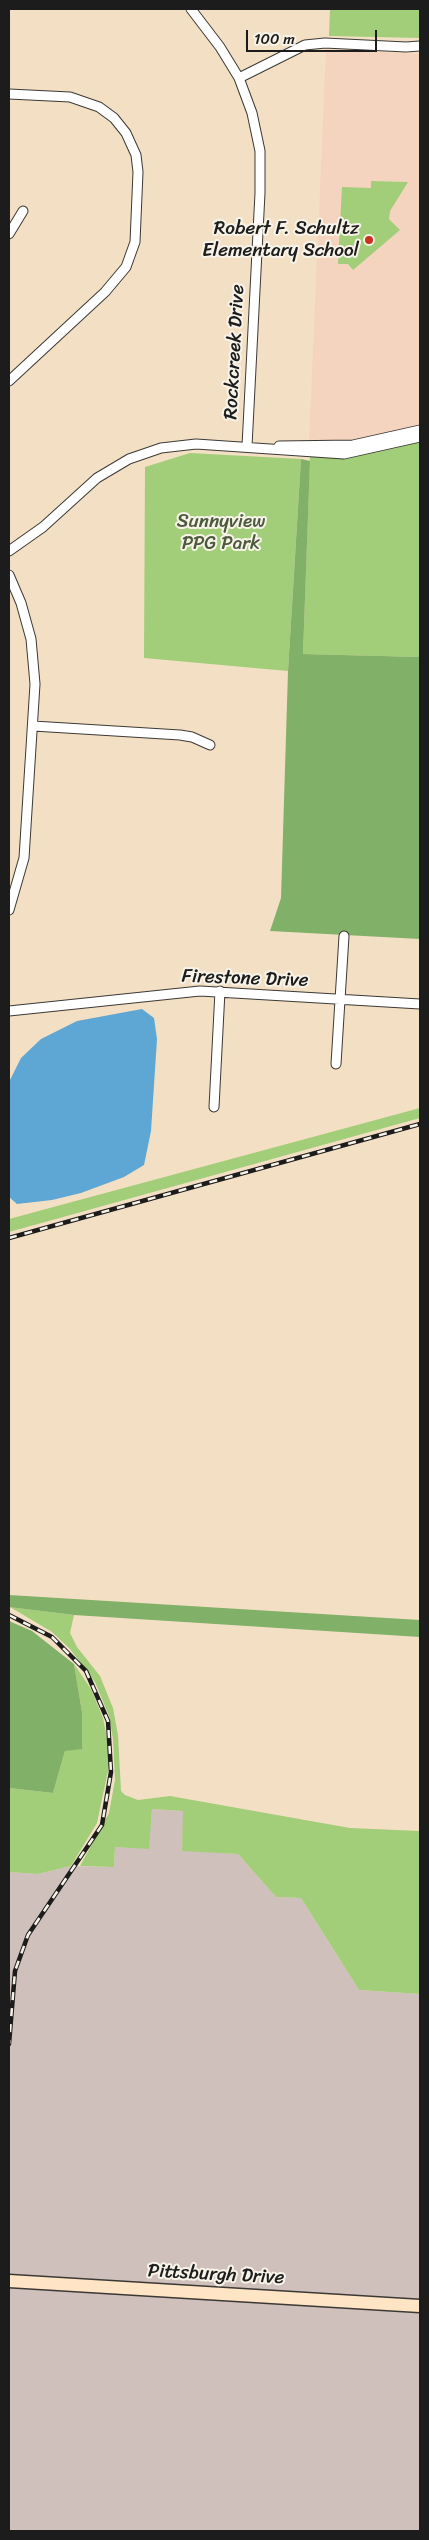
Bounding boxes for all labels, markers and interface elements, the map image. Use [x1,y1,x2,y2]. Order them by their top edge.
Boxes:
scale bar [249,20,380,52]
text: 100 m [254,26,295,52]
place label: Robert F. Schultz Elementary School [202,218,359,262]
marker: Robert F. Schultz Elementary School [363,234,375,246]
street label: Rockcreek Drive [220,284,250,420]
park label: Sunnyview PPG Park [177,511,265,555]
street label: Firestone Drive [181,965,309,993]
street label: Pittsburgh Drive [147,2260,285,2290]

